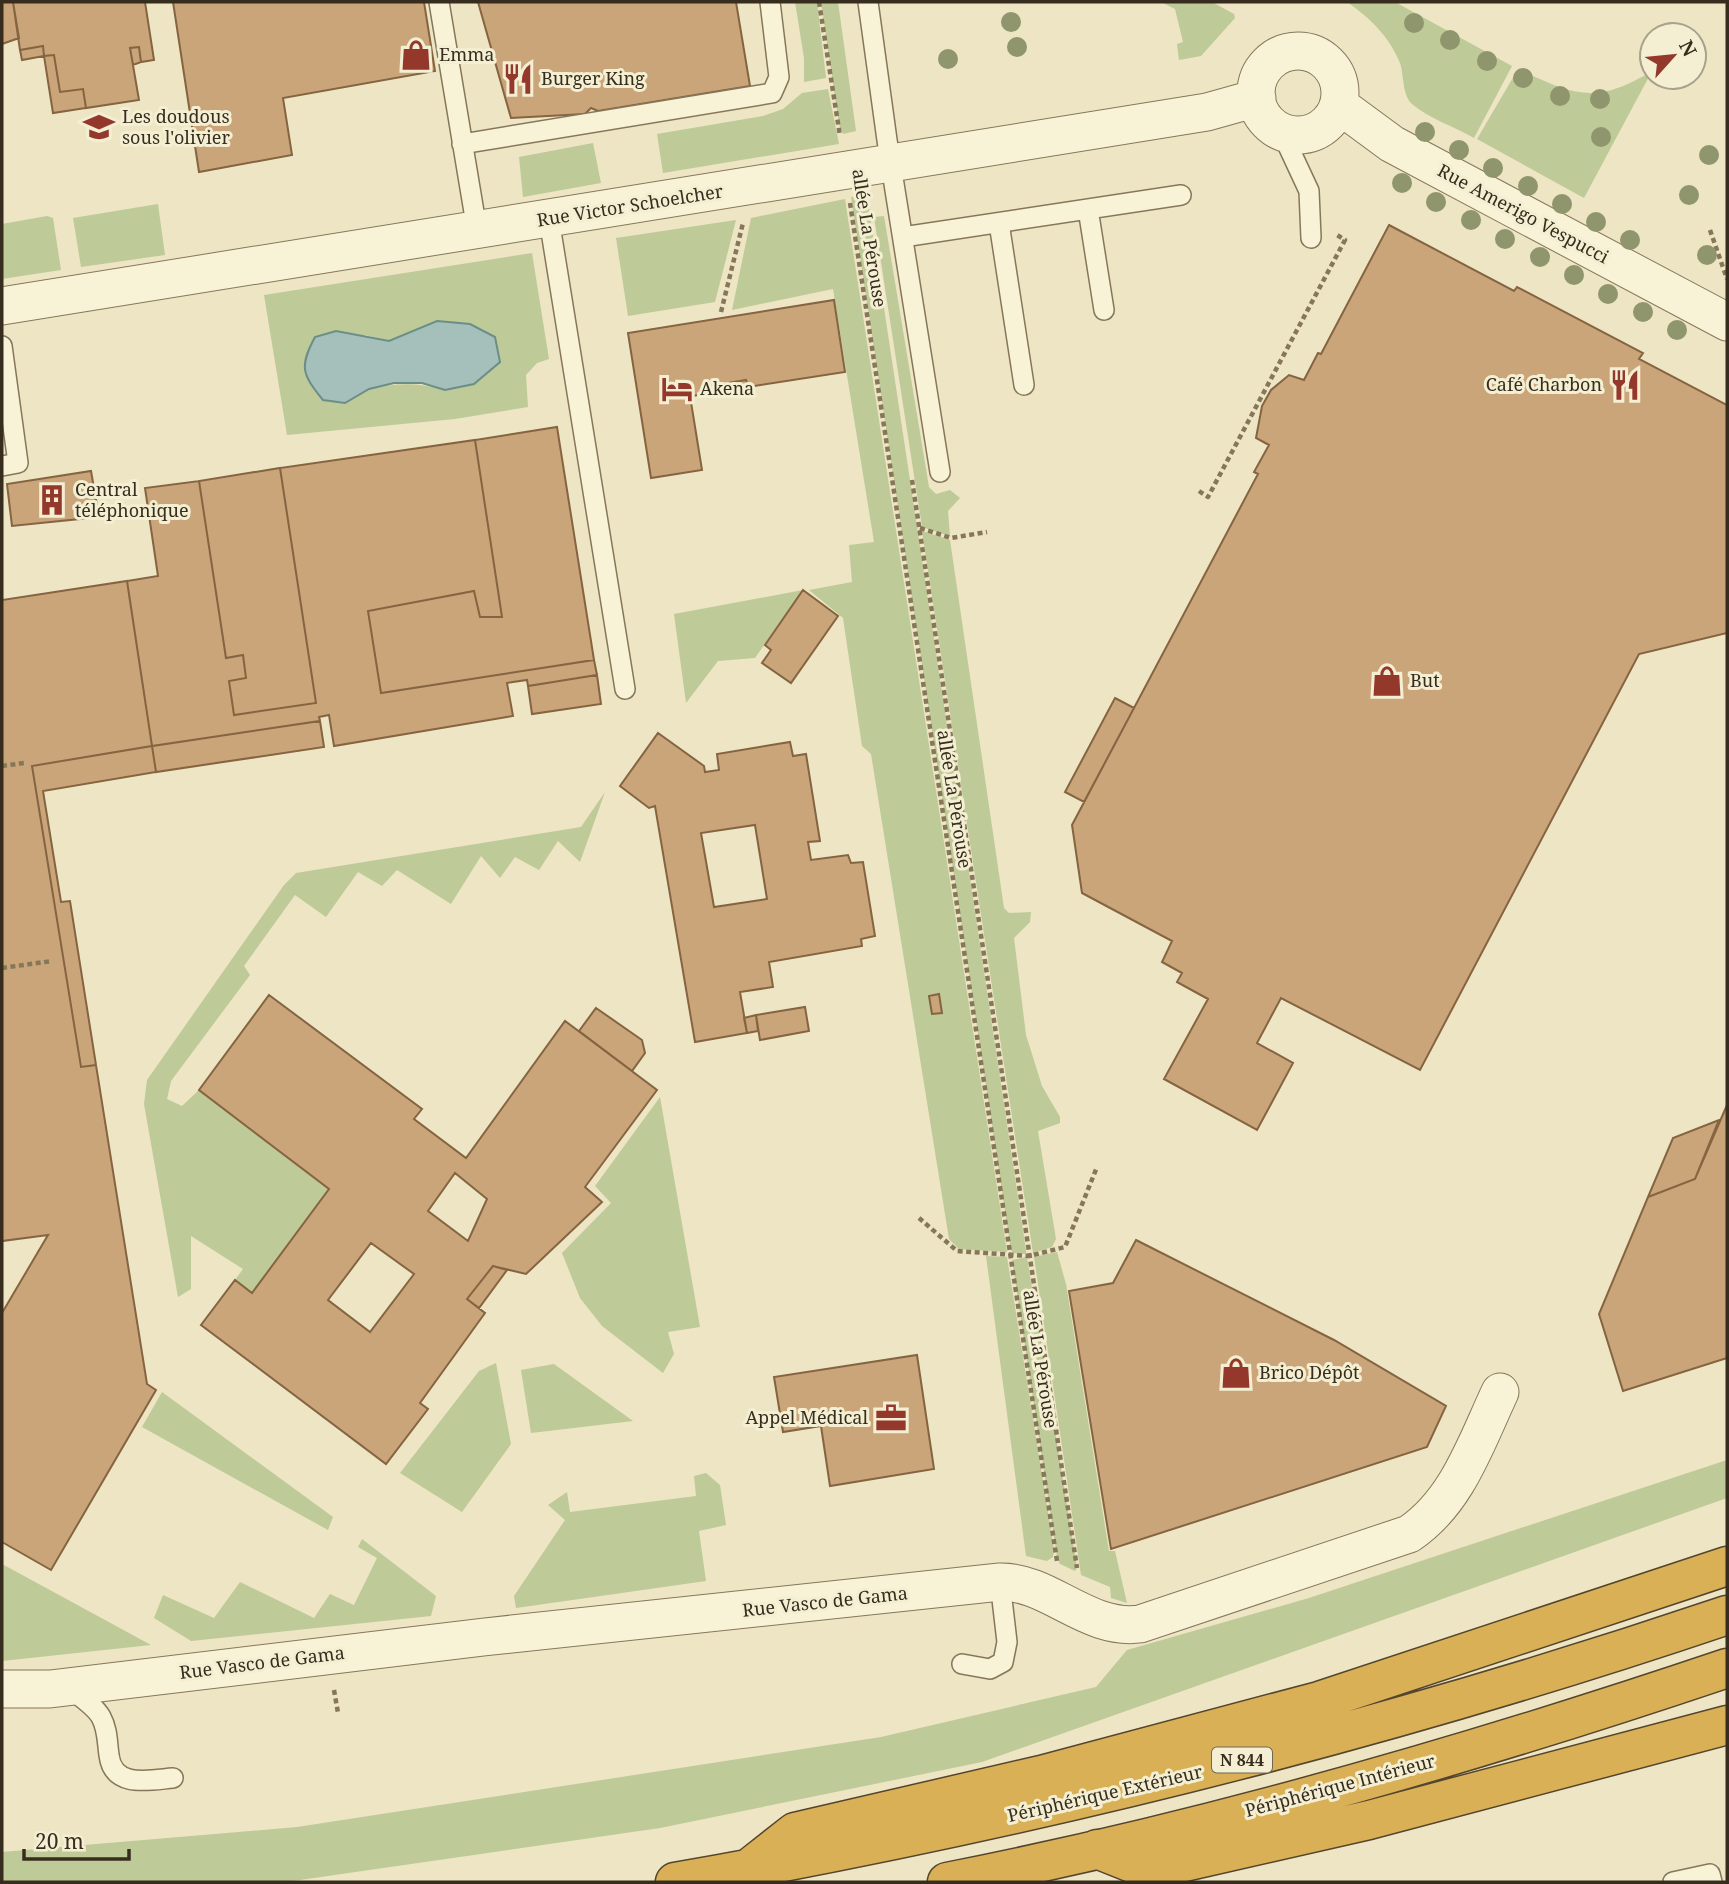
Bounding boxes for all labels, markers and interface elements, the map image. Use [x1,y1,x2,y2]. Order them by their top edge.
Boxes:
north arrow [1638,21,1708,91]
text: N [1673,36,1703,61]
shop icon: Emma [399,38,433,72]
place label: Emma [439,42,494,66]
restaurant icon: Burger King [501,62,535,96]
place label: Burger King [541,66,645,90]
place label: Les doudous sous l'olivier [122,104,230,149]
school or university icon: Les doudous sous l'olivier [82,110,116,144]
street label: Rue Amerigo Vespucci [1434,158,1613,269]
street label: allée La Pérouse [847,167,893,309]
street label: Rue Victor Schoelcher [535,178,725,232]
restaurant icon: Café Charbon [1608,368,1642,402]
hotel icon: Akena [660,372,694,406]
place label: Café Charbon [1486,372,1602,396]
place label: Akena [700,376,754,400]
place label: Central téléphonique [75,477,189,522]
building icon: Central téléphonique [35,483,69,517]
shop icon: But [1370,664,1404,698]
place label: But [1410,668,1440,692]
street label: allée La Pérouse [932,728,978,870]
street label: allée La Pérouse [1018,1288,1064,1430]
shop icon: Brico Dépôt [1219,1356,1253,1390]
place label: Brico Dépôt [1259,1360,1359,1384]
office icon: Appel Médical [874,1401,908,1435]
place label: Appel Médical [745,1405,868,1429]
street label: Rue Vasco de Gama [741,1580,909,1622]
street label: Rue Vasco de Gama [178,1640,346,1684]
road number: N 844 [1212,1748,1272,1772]
street label: Périphérique Intérieur [1242,1748,1438,1822]
street label: Périphérique Extérieur [1005,1759,1205,1827]
scale bar [24,1818,130,1862]
text: 20 m [35,1827,84,1855]

